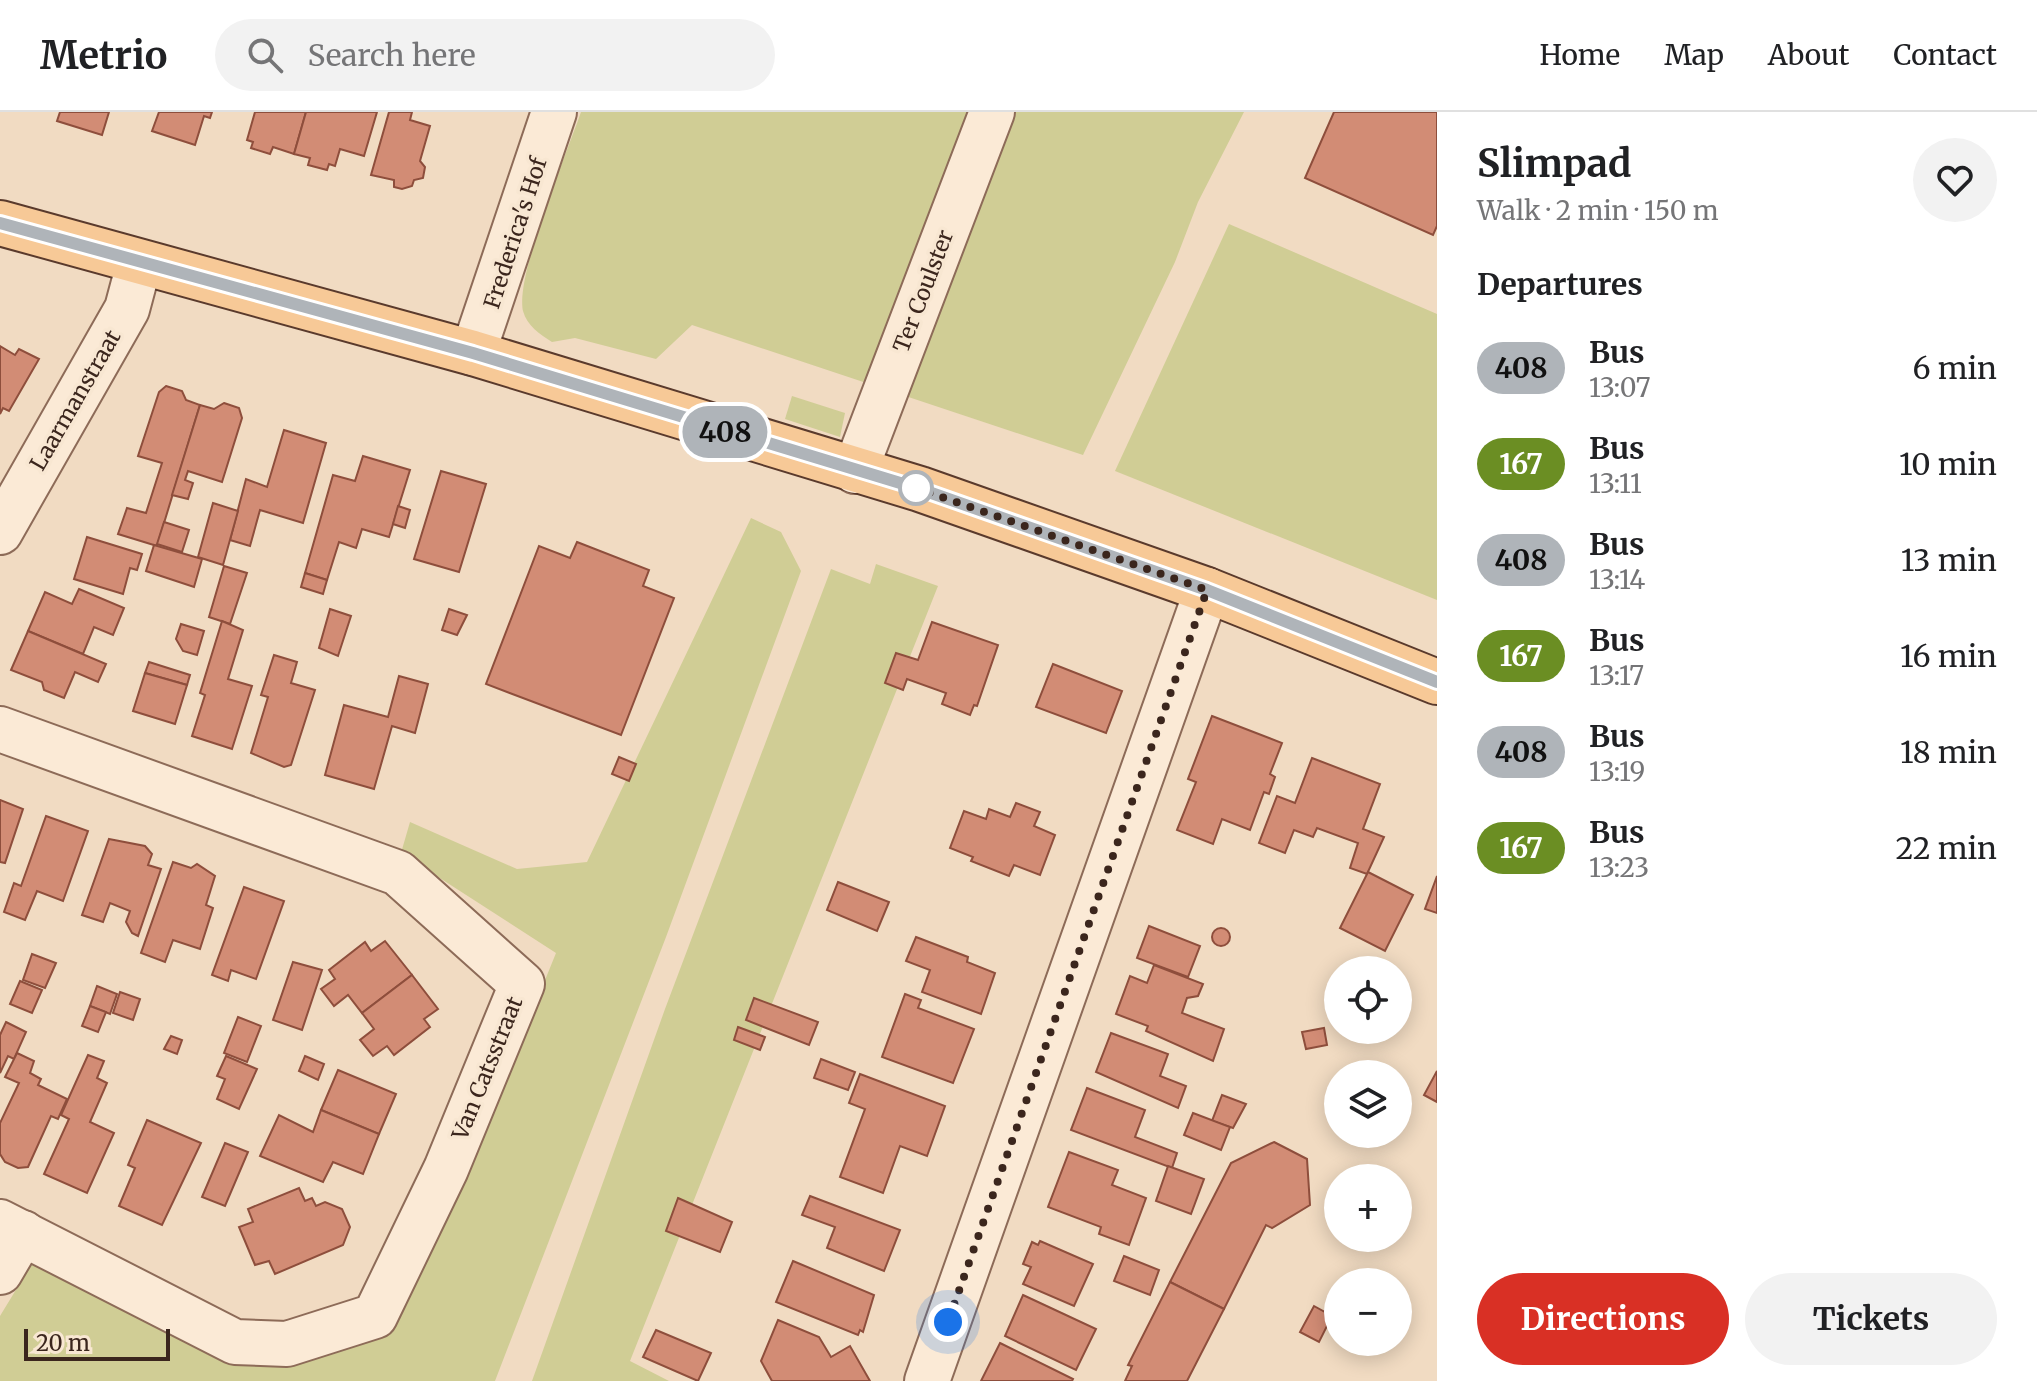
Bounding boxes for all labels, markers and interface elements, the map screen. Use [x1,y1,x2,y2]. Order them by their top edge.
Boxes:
search box [215,19,775,91]
text: Metrio [40,32,167,79]
icon: search [243,33,287,77]
text: Search here [307,36,476,74]
text: Home [1539,37,1620,73]
text: Map [1664,37,1724,73]
text: About [1768,37,1849,73]
text: Contact [1893,37,1997,73]
button: heart [1913,138,1997,222]
text: Slimpad [1477,140,1632,187]
street label: Frederica's Hof [477,152,553,312]
text: Walk · 2 min · 150 m [1477,194,1719,227]
street label: Ter Coulster [887,226,959,356]
text: Departures [1477,265,1643,303]
street label: Laarmanstraat [23,324,127,475]
text: Bus [1589,333,1645,371]
text: 6 min [1912,349,1997,387]
text: 408 [1494,350,1548,386]
text: 13:07 [1589,371,1651,404]
line badge: 408 [679,406,771,458]
text: 408 [698,414,752,450]
text: Bus [1589,429,1645,467]
text: 10 min [1899,445,1997,483]
text: 167 [1499,446,1543,482]
text: 13:11 [1589,467,1642,500]
unlabelled marker [899,471,933,505]
text: Bus [1589,525,1645,563]
text: 13 min [1901,541,1997,579]
text: 408 [1494,542,1548,578]
text: 13:14 [1589,563,1645,596]
text: Bus [1589,621,1645,659]
text: 16 min [1900,637,1997,675]
text: 167 [1499,638,1543,674]
text: 13:17 [1589,659,1644,692]
text: Bus [1589,717,1645,755]
text: 18 min [1900,733,1997,771]
text: 408 [1494,734,1548,770]
text: 13:19 [1589,755,1645,788]
text: Bus [1589,813,1645,851]
text: 22 min [1895,829,1997,867]
text: 167 [1499,830,1543,866]
text: 13:23 [1589,851,1649,884]
map controls [1324,956,1412,1356]
button: locate [1324,956,1412,1044]
street label: Van Catsstraat [445,992,529,1145]
button: layers [1324,1060,1412,1148]
button: + [1324,1164,1412,1252]
button: − [1324,1268,1412,1356]
button: Directions [1477,1273,1729,1365]
button: Tickets [1745,1273,1997,1365]
your location [928,1302,968,1342]
scale bar [24,1325,170,1361]
text: 20 m [36,1329,90,1357]

